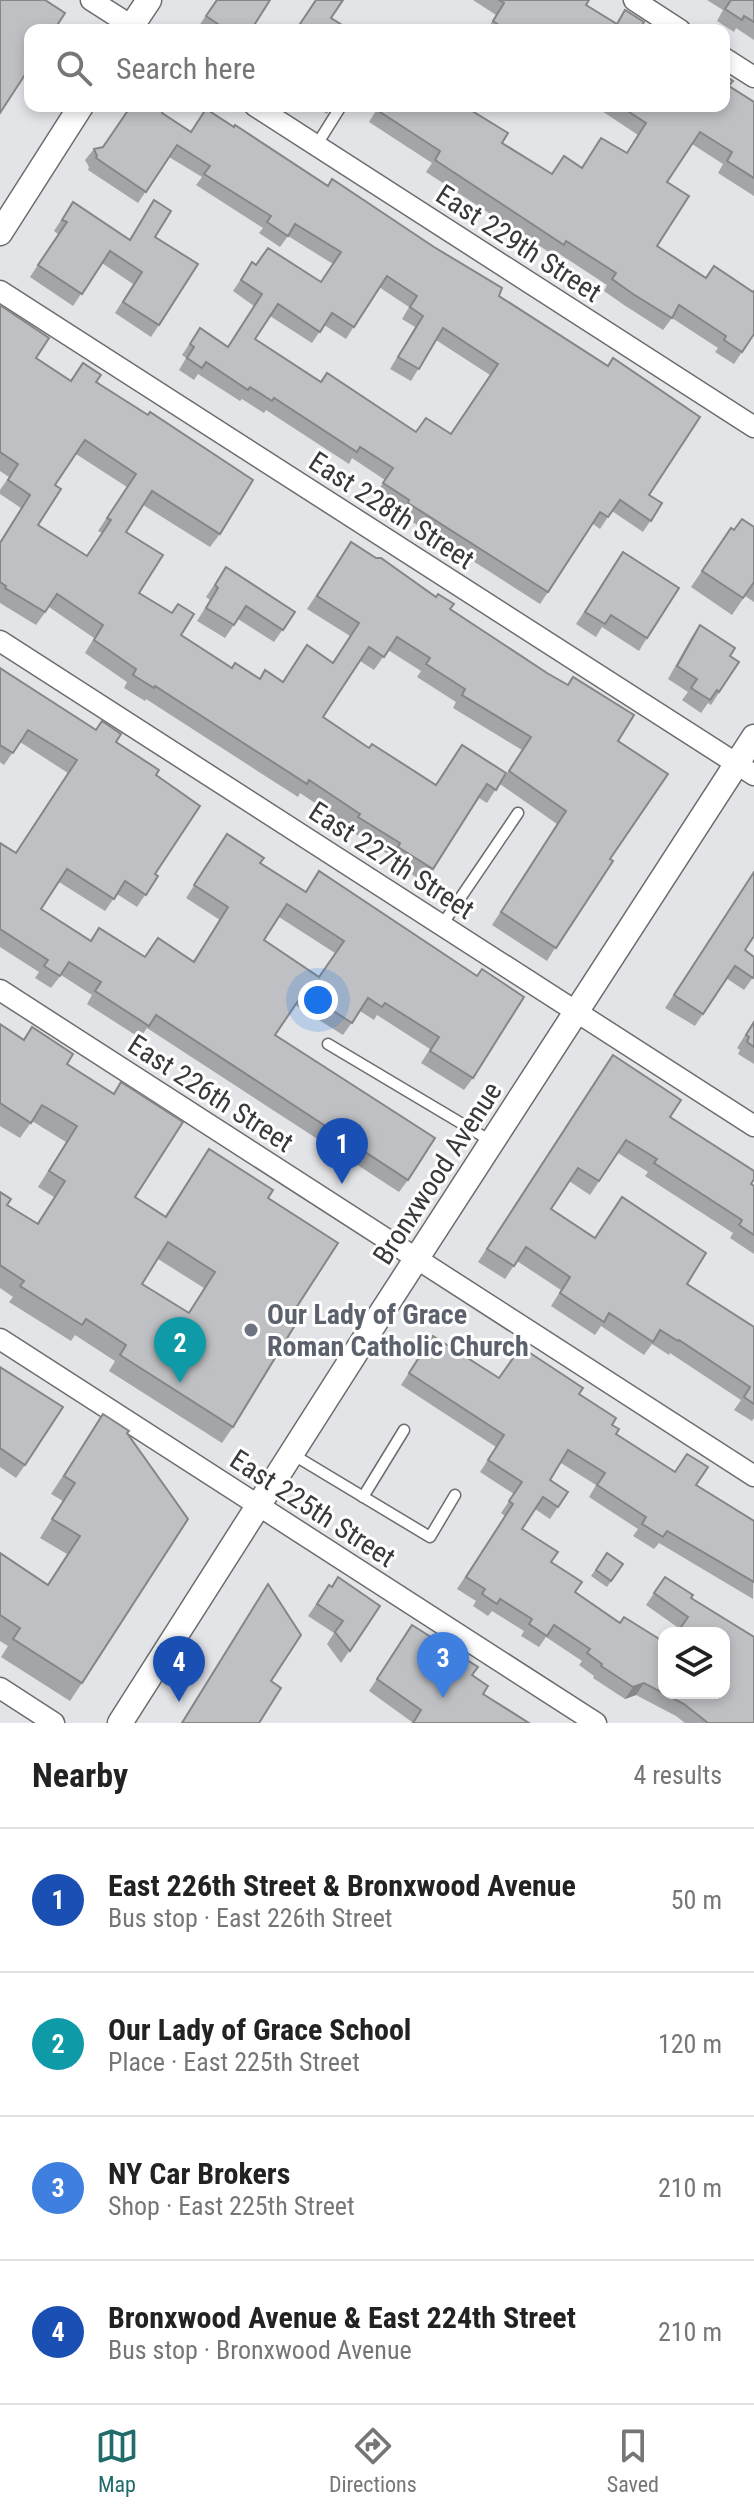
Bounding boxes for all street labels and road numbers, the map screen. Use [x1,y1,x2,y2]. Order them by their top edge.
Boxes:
street label: East 229th Street [430,178,607,309]
street label: East 228th Street [303,445,480,576]
street label: East 227th Street [303,795,480,926]
street label: East 226th Street [122,1028,299,1159]
street label: Bronxwood Avenue [366,1076,509,1271]
street label: East 225th Street [224,1443,401,1574]

